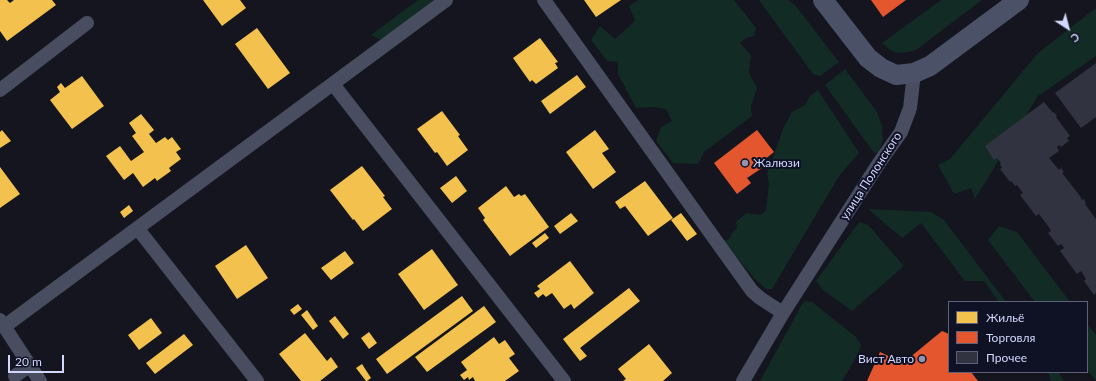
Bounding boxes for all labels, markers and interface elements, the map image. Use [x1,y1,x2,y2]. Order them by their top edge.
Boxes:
north arrow [1048,8,1088,48]
text: С [1069,31,1082,46]
street label: улица Полонского [837,129,905,223]
place label: Жалюзи [753,156,800,170]
marker: Жалюзи [740,158,750,168]
legend [948,301,1088,373]
text: Жильё [986,310,1024,325]
text: Торговля [986,330,1036,345]
scale bar [10,347,66,373]
text: Прочее [986,350,1027,365]
place label: Вист Авто [858,352,914,366]
text: 20 m [15,354,42,369]
marker: Вист Авто [917,354,927,364]

